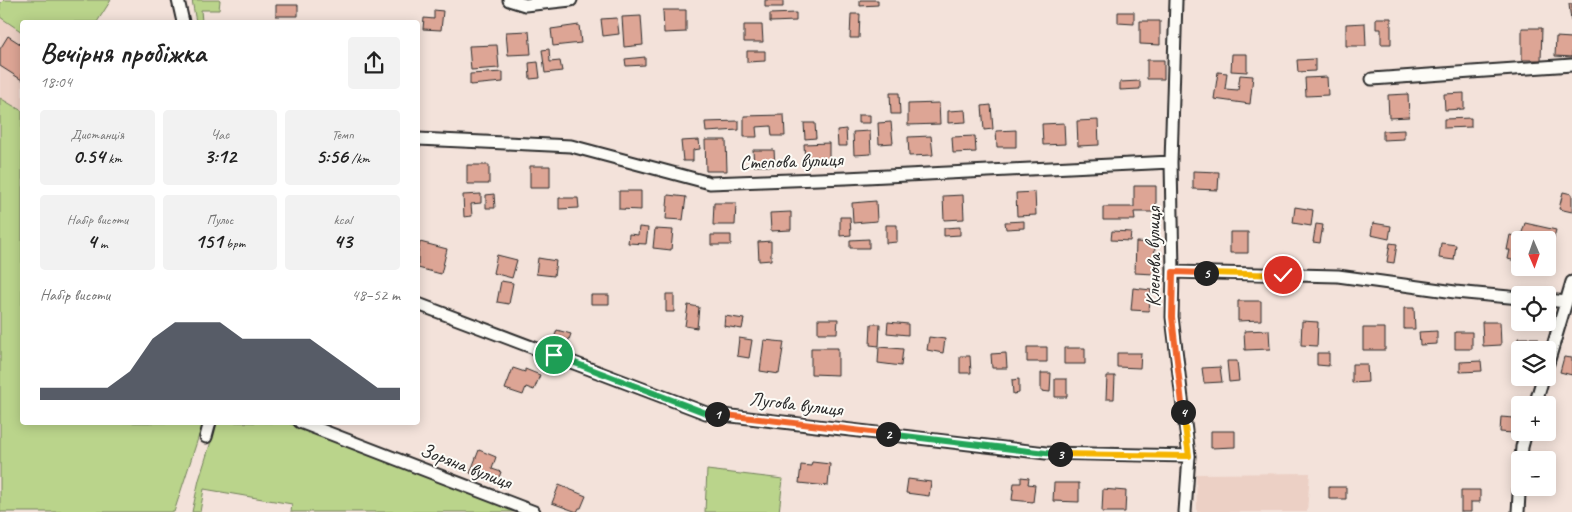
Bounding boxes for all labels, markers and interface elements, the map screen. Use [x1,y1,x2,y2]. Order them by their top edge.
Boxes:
text: Вечірня пробіжка [40,35,206,70]
button: share [348,37,400,89]
text: 18:04 [40,72,72,92]
text: Дистанція [71,126,124,143]
text: Час [211,126,229,143]
text: Темп [331,126,354,143]
text: 0.54 [73,143,105,169]
text: 3:12 [204,143,236,169]
text: 5:56 [316,143,348,169]
street label: Степова вулиця [739,147,845,175]
text: km [105,150,122,167]
text: /km [348,150,370,167]
street label: Кленова вулиця [1141,205,1166,307]
text: Набір висоти [67,211,128,228]
text: Пульс [206,211,234,228]
text: kcal [333,211,352,228]
text: 4 [87,228,96,254]
text: 151 [195,228,223,254]
text: 43 [333,228,352,254]
north arrow [1511,231,1556,276]
map controls [1511,231,1556,496]
text: m [96,235,108,252]
text: bpm [223,235,245,252]
pin [1262,254,1304,296]
pin: 5 [1194,260,1218,286]
icon: check [1269,261,1297,289]
text: 5 [1203,265,1210,282]
text: Набір висоти [40,285,110,305]
text: 48–52 m [351,285,400,305]
button: locate [1511,286,1556,331]
pin [533,334,575,376]
icon: arrive [540,341,568,369]
button: layers [1511,341,1556,386]
street label: Лугова вулиця [748,386,846,422]
button: + [1511,396,1556,441]
pin: 4 [1170,400,1196,424]
pin: 1 [704,402,730,426]
text: 4 [1180,404,1187,421]
text: 1 [714,406,721,423]
pin: 2 [876,422,900,446]
text: 2 [885,426,892,443]
street label: Зоряна вулиця [417,437,517,496]
pin: 3 [1048,442,1072,466]
text: 3 [1057,446,1064,463]
button: − [1511,451,1556,496]

